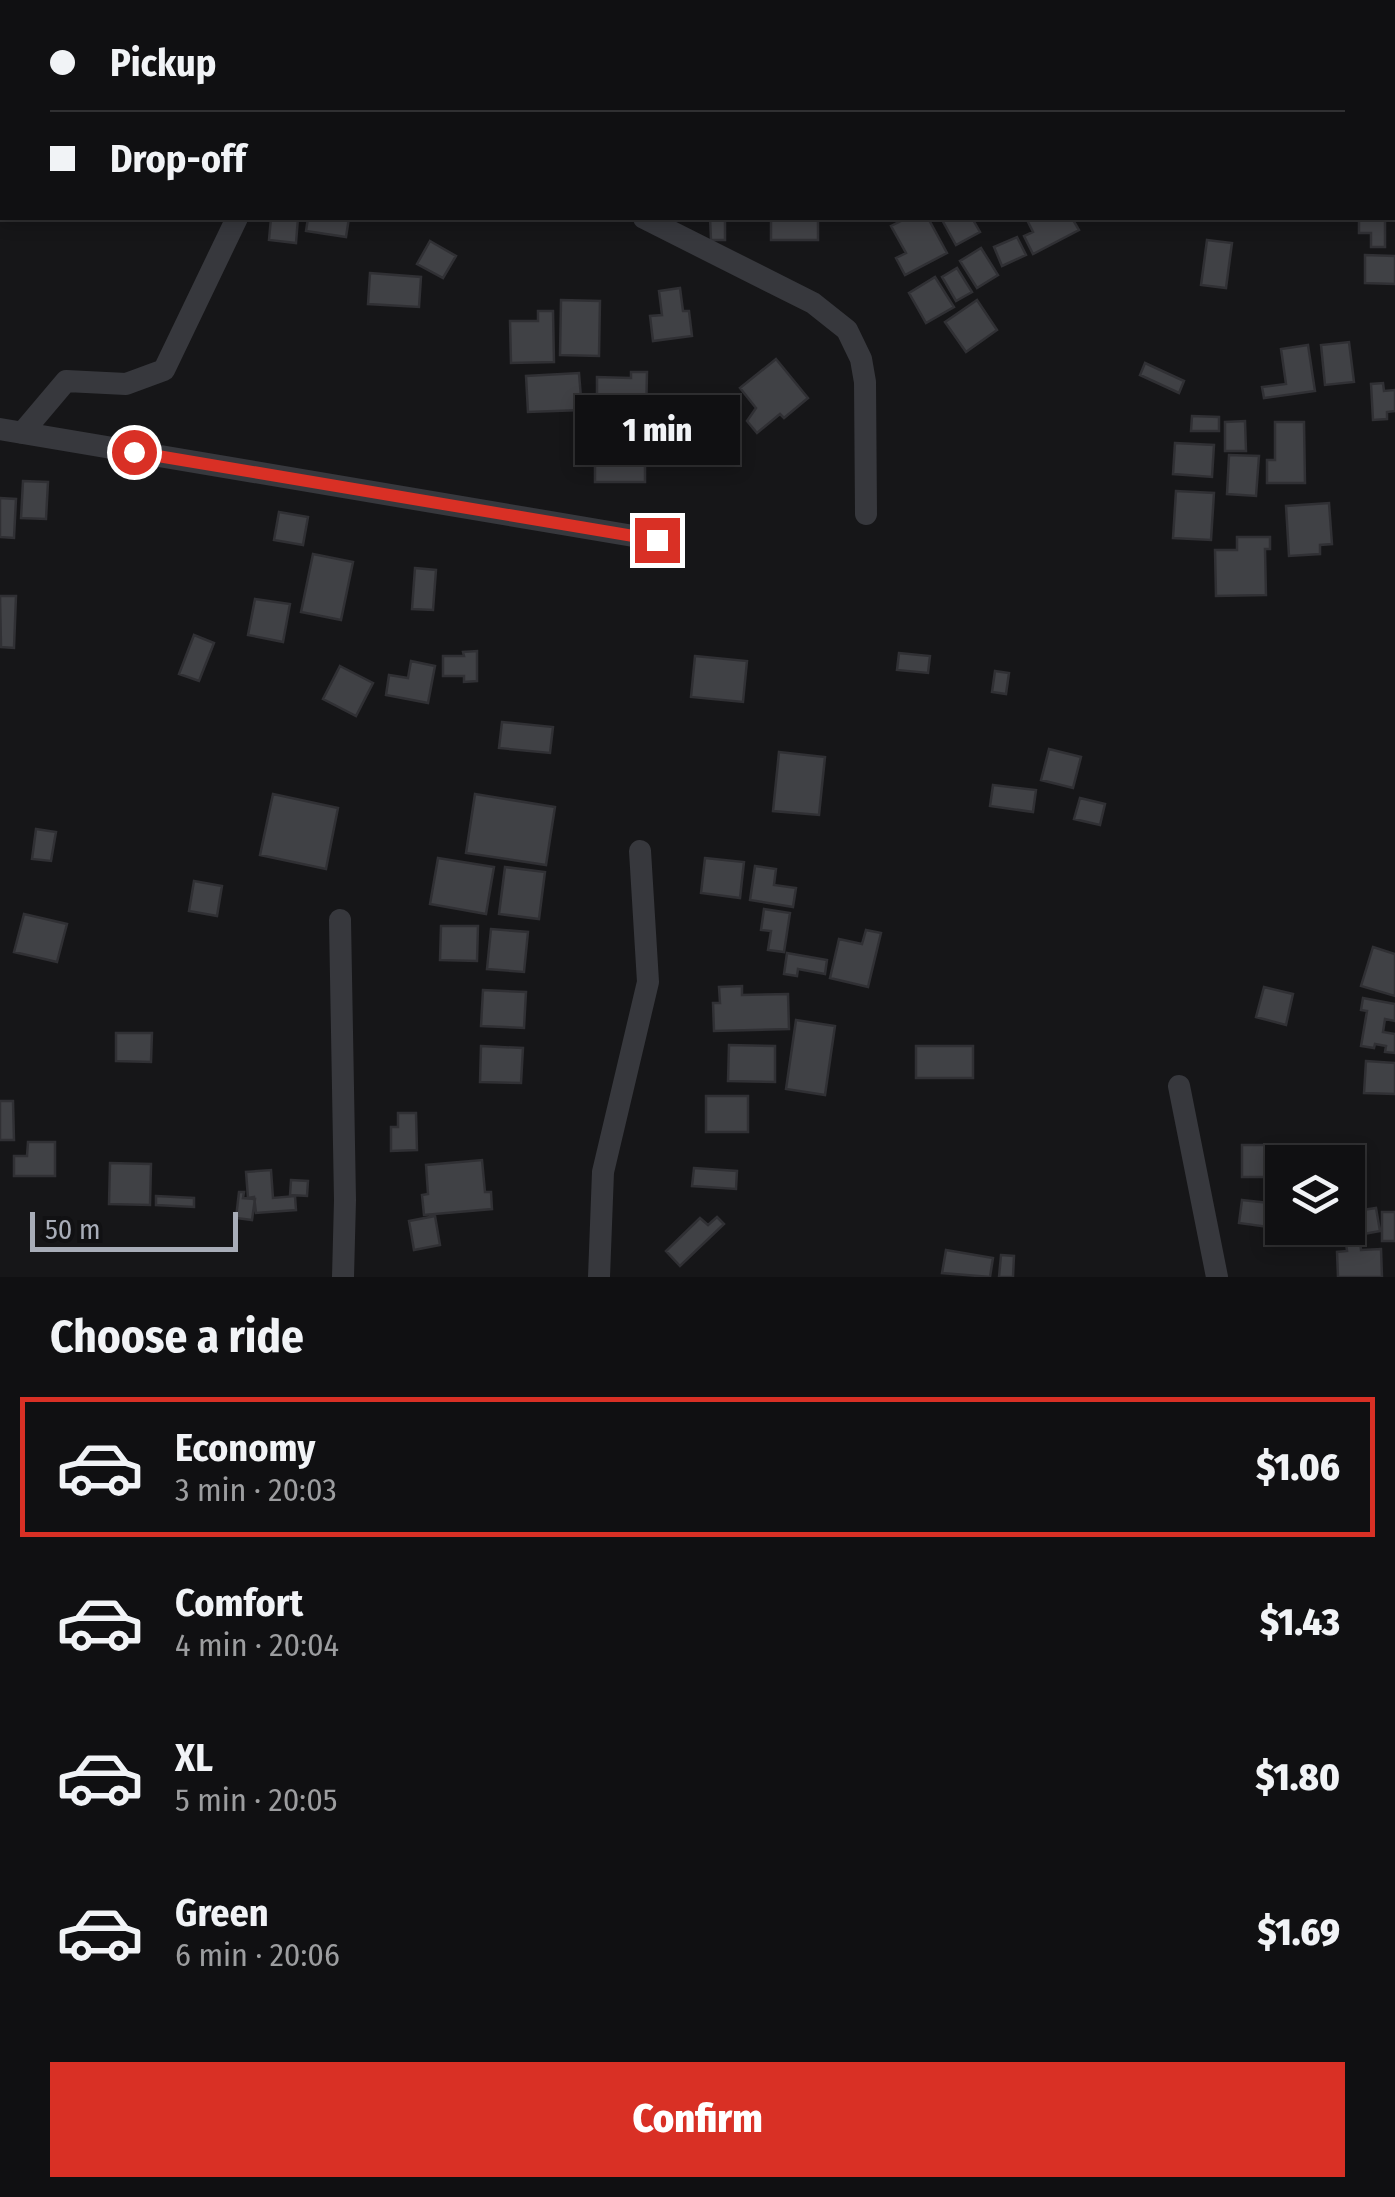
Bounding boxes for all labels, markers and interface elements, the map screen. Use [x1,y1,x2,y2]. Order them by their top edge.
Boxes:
text: Pickup [110,40,216,86]
text: Drop-off [110,136,246,182]
callout: 1 min [574,395,740,465]
text: 1 min [623,411,692,449]
route start [112,430,157,475]
route end [635,518,680,563]
map controls [1265,1145,1365,1245]
button: layers [1265,1145,1365,1245]
scale bar [30,1207,238,1252]
text: 50 m [45,1213,101,1246]
text: Choose a ride [50,1310,304,1364]
icon: car [55,1422,145,1512]
text: Economy [175,1425,315,1471]
text: $1.06 [1256,1444,1340,1490]
text: 3 min · 20:03 [175,1471,337,1509]
icon: car [55,1577,145,1667]
text: Comfort [175,1580,303,1626]
text: $1.43 [1260,1599,1340,1645]
text: 4 min · 20:04 [175,1626,339,1664]
icon: car [55,1732,145,1822]
text: XL [175,1735,213,1781]
text: $1.80 [1256,1754,1340,1800]
text: 5 min · 20:05 [175,1781,338,1819]
icon: car [55,1887,145,1977]
text: Green [175,1890,269,1936]
text: $1.69 [1258,1909,1340,1955]
text: 6 min · 20:06 [175,1936,340,1974]
button: Confirm [50,2062,1345,2177]

